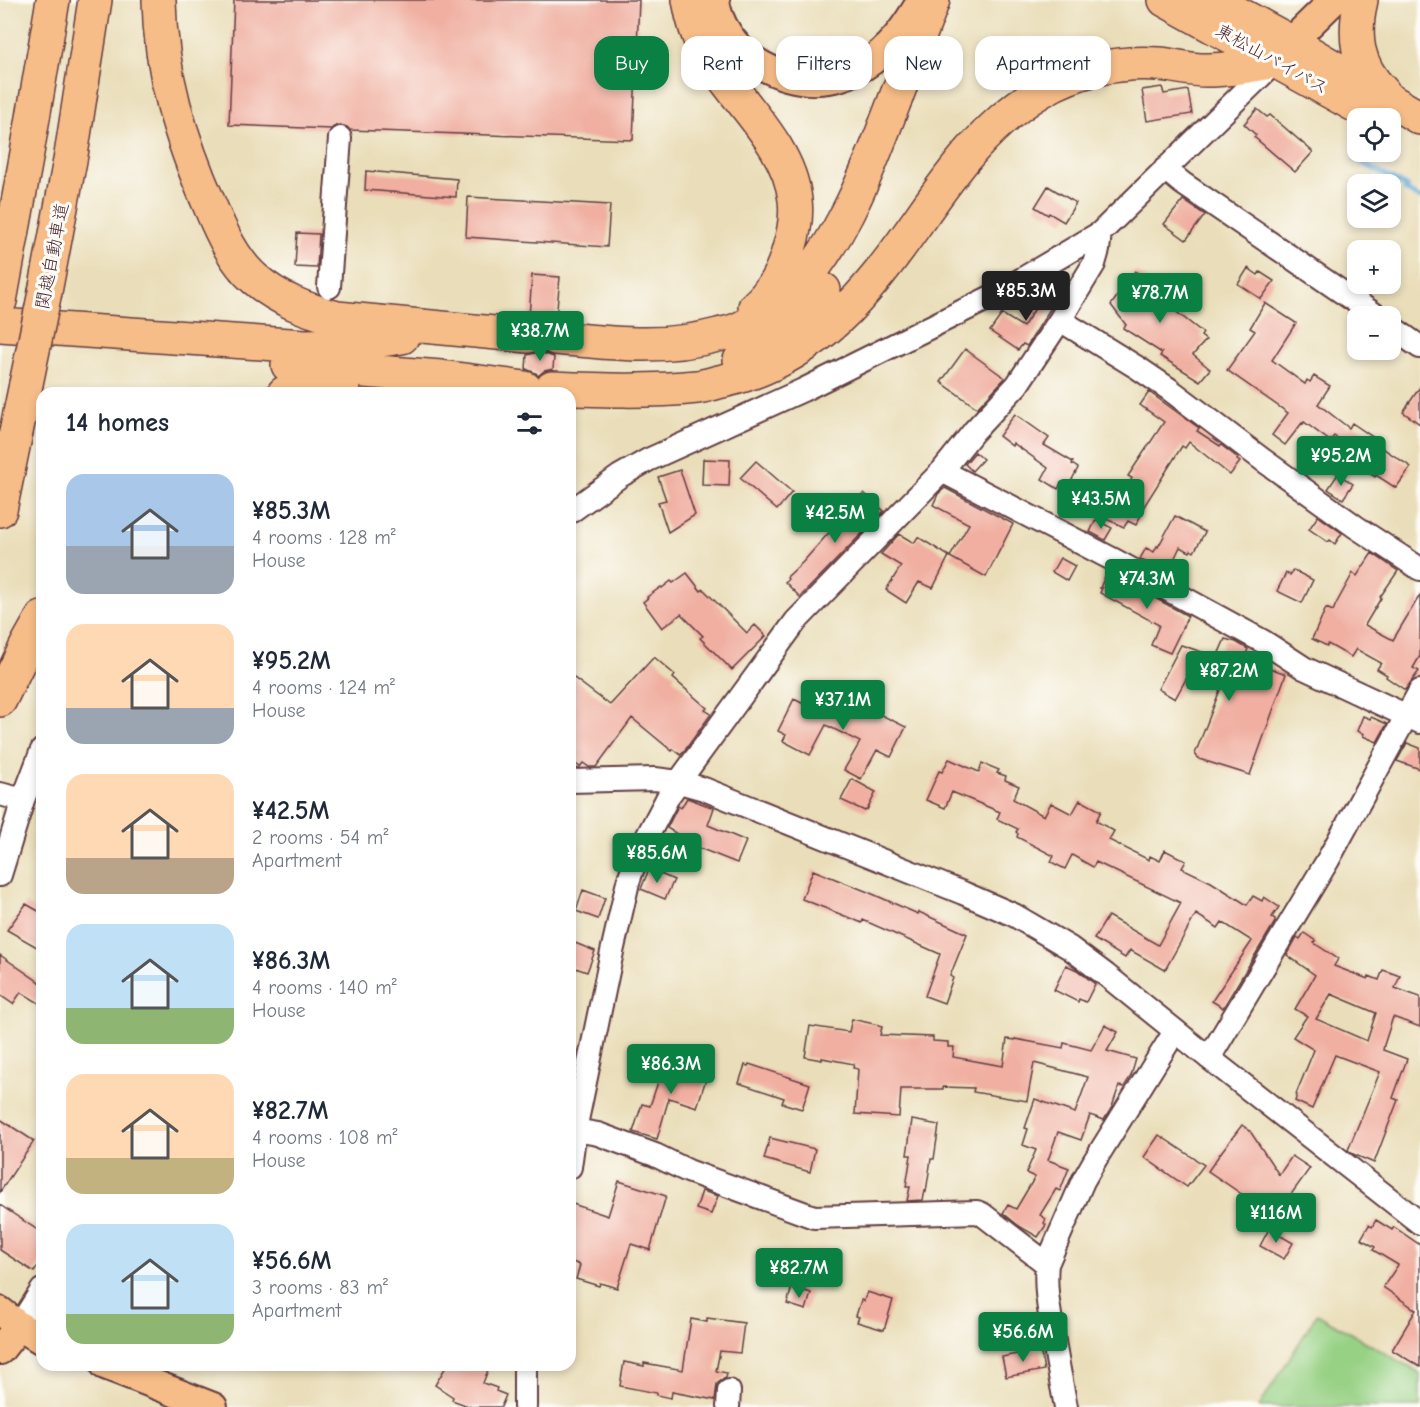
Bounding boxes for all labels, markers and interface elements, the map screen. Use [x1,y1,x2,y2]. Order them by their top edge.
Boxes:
street label: 東松山バイパス [1212,20,1332,99]
chip: Buy [594,36,669,90]
chip: Rent [681,36,764,90]
chip: Filters [776,36,872,90]
chip: New [884,36,963,90]
chip: Apartment [975,36,1111,90]
map controls [1347,108,1401,360]
button: locate [1347,108,1401,162]
button: layers [1347,174,1401,228]
street label: 関越自動車道 [32,201,73,311]
button: + [1347,240,1401,294]
pin: ¥85.3M [977,271,1075,322]
pin: ¥78.7M [1111,273,1209,324]
text: ¥85.3M [996,279,1056,302]
text: ¥78.7M [1131,281,1189,304]
button: − [1347,306,1401,360]
pin: ¥38.7M [491,311,589,362]
text: ¥38.7M [511,319,569,342]
icon: filters [513,407,546,440]
text: 14 homes [66,408,169,438]
pin: ¥95.2M [1292,436,1390,487]
text: ¥95.2M [1311,444,1371,467]
pin: ¥43.5M [1052,479,1150,530]
text: ¥43.5M [1071,487,1131,510]
pin: ¥42.5M [786,493,884,544]
text: ¥85.3M [252,496,330,526]
icon: home [114,498,186,570]
text: ¥42.5M [805,501,865,524]
text: 4 rooms · 128 m² [252,526,396,549]
text: House [252,549,306,572]
pin: ¥74.3M [1098,559,1196,610]
text: ¥74.3M [1119,567,1175,590]
text: ¥95.2M [252,646,331,676]
icon: home [114,648,186,720]
pin: ¥87.2M [1180,651,1278,702]
text: ¥87.2M [1200,659,1258,682]
text: 4 rooms · 124 m² [252,676,395,699]
pin: ¥37.1M [794,680,892,731]
text: ¥37.1M [815,688,871,711]
text: House [252,699,306,722]
text: ¥42.5M [252,796,329,826]
icon: home [114,798,186,870]
text: 2 rooms · 54 m² [252,826,388,849]
pin: ¥85.6M [608,833,706,884]
text: ¥85.6M [627,841,687,864]
text: Apartment [252,849,342,872]
text: ¥86.3M [252,946,330,976]
icon: home [114,948,186,1020]
text: 4 rooms · 140 m² [252,976,397,999]
text: House [252,999,306,1022]
pin: ¥86.3M [622,1044,720,1095]
text: ¥86.3M [641,1052,701,1075]
text: ¥82.7M [252,1096,328,1126]
icon: home [114,1098,186,1170]
text: 4 rooms · 108 m² [252,1126,397,1149]
text: House [252,1149,306,1172]
pin: ¥116M [1234,1193,1318,1244]
text: ¥116M [1250,1201,1302,1224]
text: ¥56.6M [252,1246,331,1276]
icon: home [114,1248,186,1320]
pin: ¥82.7M [750,1248,848,1299]
text: ¥82.7M [770,1256,828,1279]
text: 3 rooms · 83 m² [252,1276,388,1299]
text: Apartment [252,1299,342,1322]
pin: ¥56.6M [974,1312,1072,1363]
text: ¥56.6M [992,1320,1054,1343]

